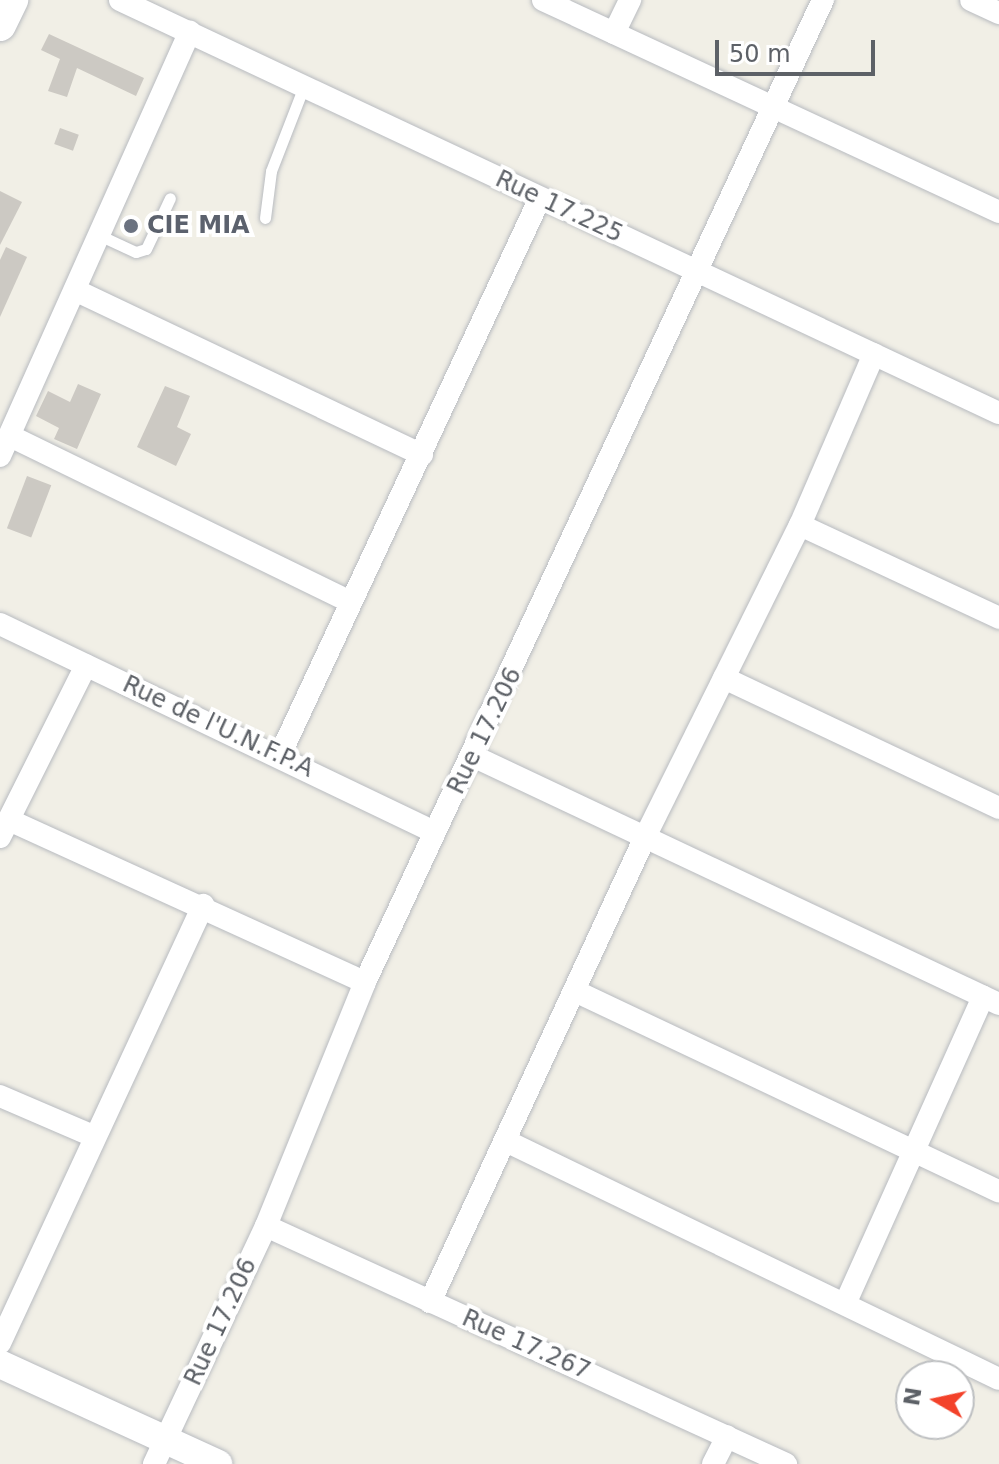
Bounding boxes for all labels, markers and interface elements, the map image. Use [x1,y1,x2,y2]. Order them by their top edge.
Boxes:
scale bar [719,24,879,74]
text: 50 m [729,40,791,68]
street label: Rue 17.225 [491,165,627,249]
place label: CIE MIA [147,212,250,240]
marker: CIE MIA [122,217,140,235]
street label: Rue 17.206 [442,663,528,799]
street label: Rue de l'U.N.F.P.A [118,670,318,784]
street label: Rue 17.206 [179,1254,263,1390]
street label: Rue 17.267 [457,1304,595,1386]
north arrow [895,1360,975,1440]
text: N [899,1385,927,1408]

